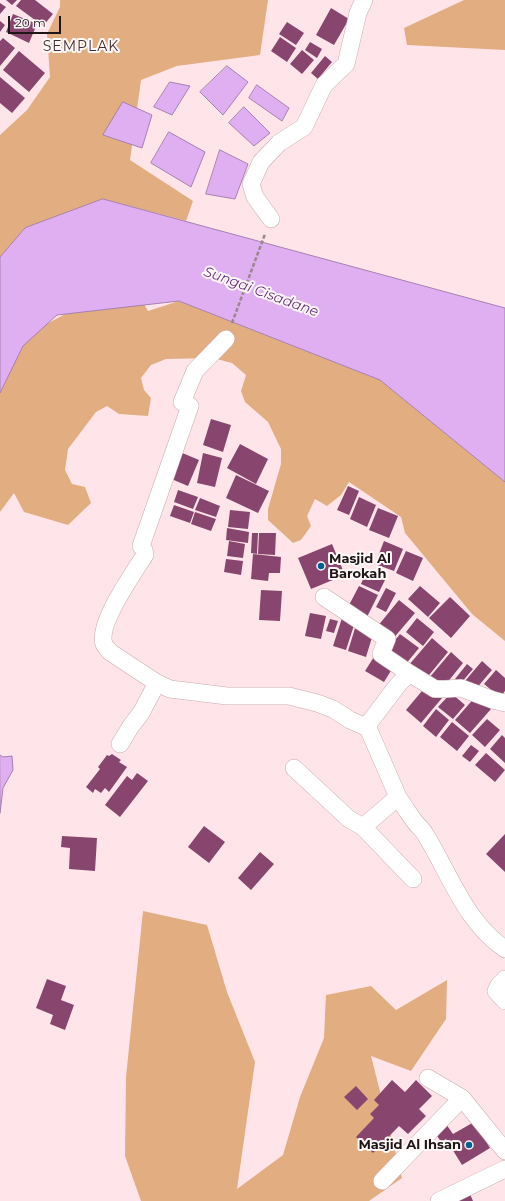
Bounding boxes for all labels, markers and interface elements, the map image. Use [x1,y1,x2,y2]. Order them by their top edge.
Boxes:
scale bar [10,8,63,34]
text: 20 m [15,15,46,30]
district label: SEMPLAK [43,39,119,55]
water label: Sungai Cisadane [201,263,321,321]
place label: Masjid Al Barokah [329,551,391,582]
marker: Masjid Al Barokah [316,561,326,571]
place label: Masjid Al Ihsan [358,1137,461,1153]
marker: Masjid Al Ihsan [464,1140,474,1150]

